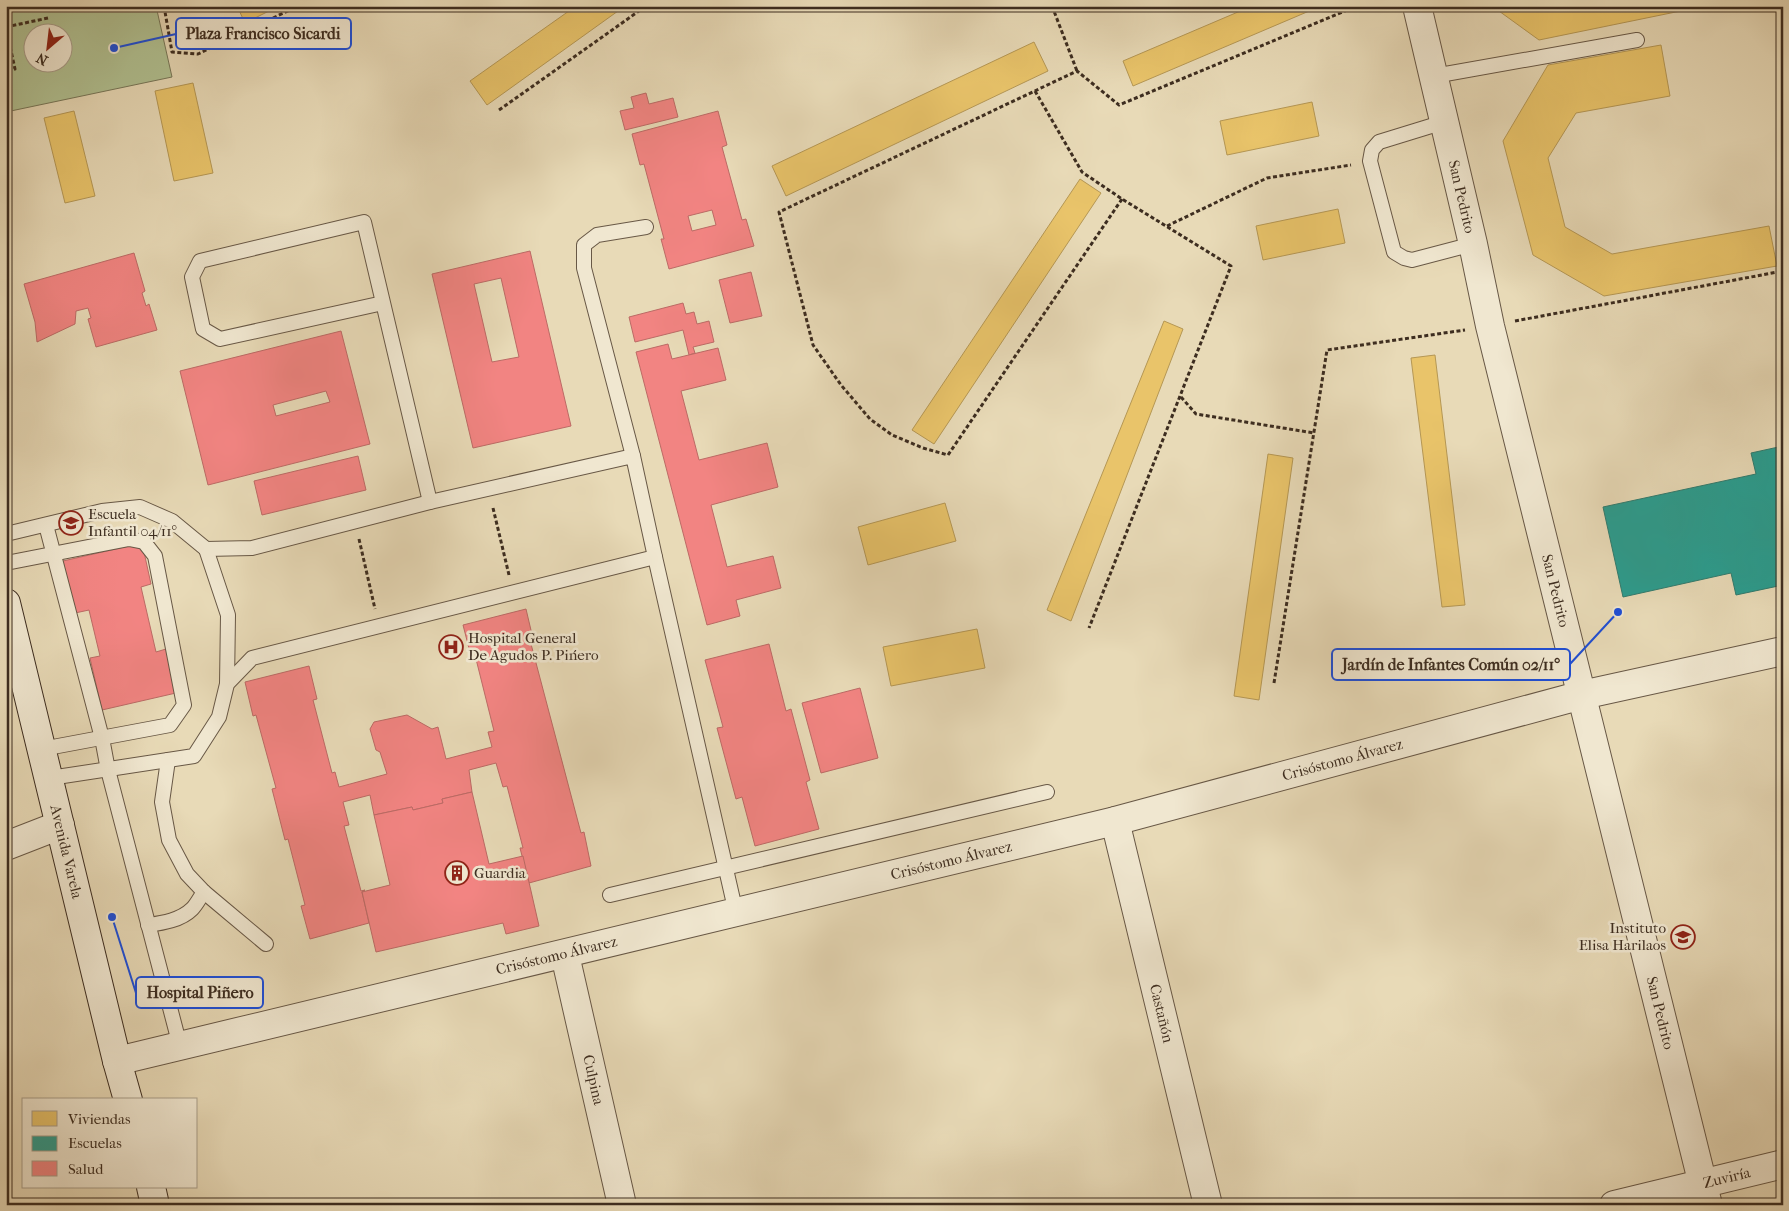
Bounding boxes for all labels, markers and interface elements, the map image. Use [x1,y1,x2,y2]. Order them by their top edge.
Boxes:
callout: Plaza Francisco Sicardi [176,18,351,49]
north arrow [22,22,72,72]
text: Plaza Francisco Sicardi [186,24,341,43]
text: N [33,49,51,69]
street label: San Pedrito [1445,158,1479,236]
place label: Escuela Infantil 04/11° [88,505,177,540]
school or university icon: Escuela Infantil 04/11° [58,510,84,536]
street label: San Pedrito [1538,552,1573,630]
place label: Hospital General De Agudos P. Pińero [468,629,599,664]
hospital icon: Hospital General De Agudos P. Pińero [438,634,464,660]
callout: Jardín de Infantes Común 02/11° [1332,649,1570,680]
text: Jardín de Infantes Común 02/11° [1340,655,1560,675]
street label: Crisóstomo Álvarez [1280,735,1405,784]
street label: Avenida Varela [46,802,87,902]
street label: Crisóstomo Álvarez [889,837,1014,884]
building icon: Guardia [444,860,470,886]
place label: Guardia [474,864,527,882]
place label: Instituto Elisa Harilaos [1579,919,1666,954]
school or university icon: Instituto Elisa Harilaos [1670,924,1696,950]
street label: Crisóstomo Álvarez [494,932,619,979]
street label: San Pedrito [1643,975,1678,1052]
callout: Hospital Piñero [136,977,263,1008]
street label: Castañón [1146,982,1177,1045]
text: Hospital Piñero [147,983,254,1003]
street label: Culpina [579,1053,608,1108]
legend [22,1098,198,1188]
text: Viviendas [67,1110,131,1128]
text: Escuelas [68,1134,122,1152]
text: Salud [68,1160,104,1178]
street label: Zuviría [1701,1163,1753,1192]

